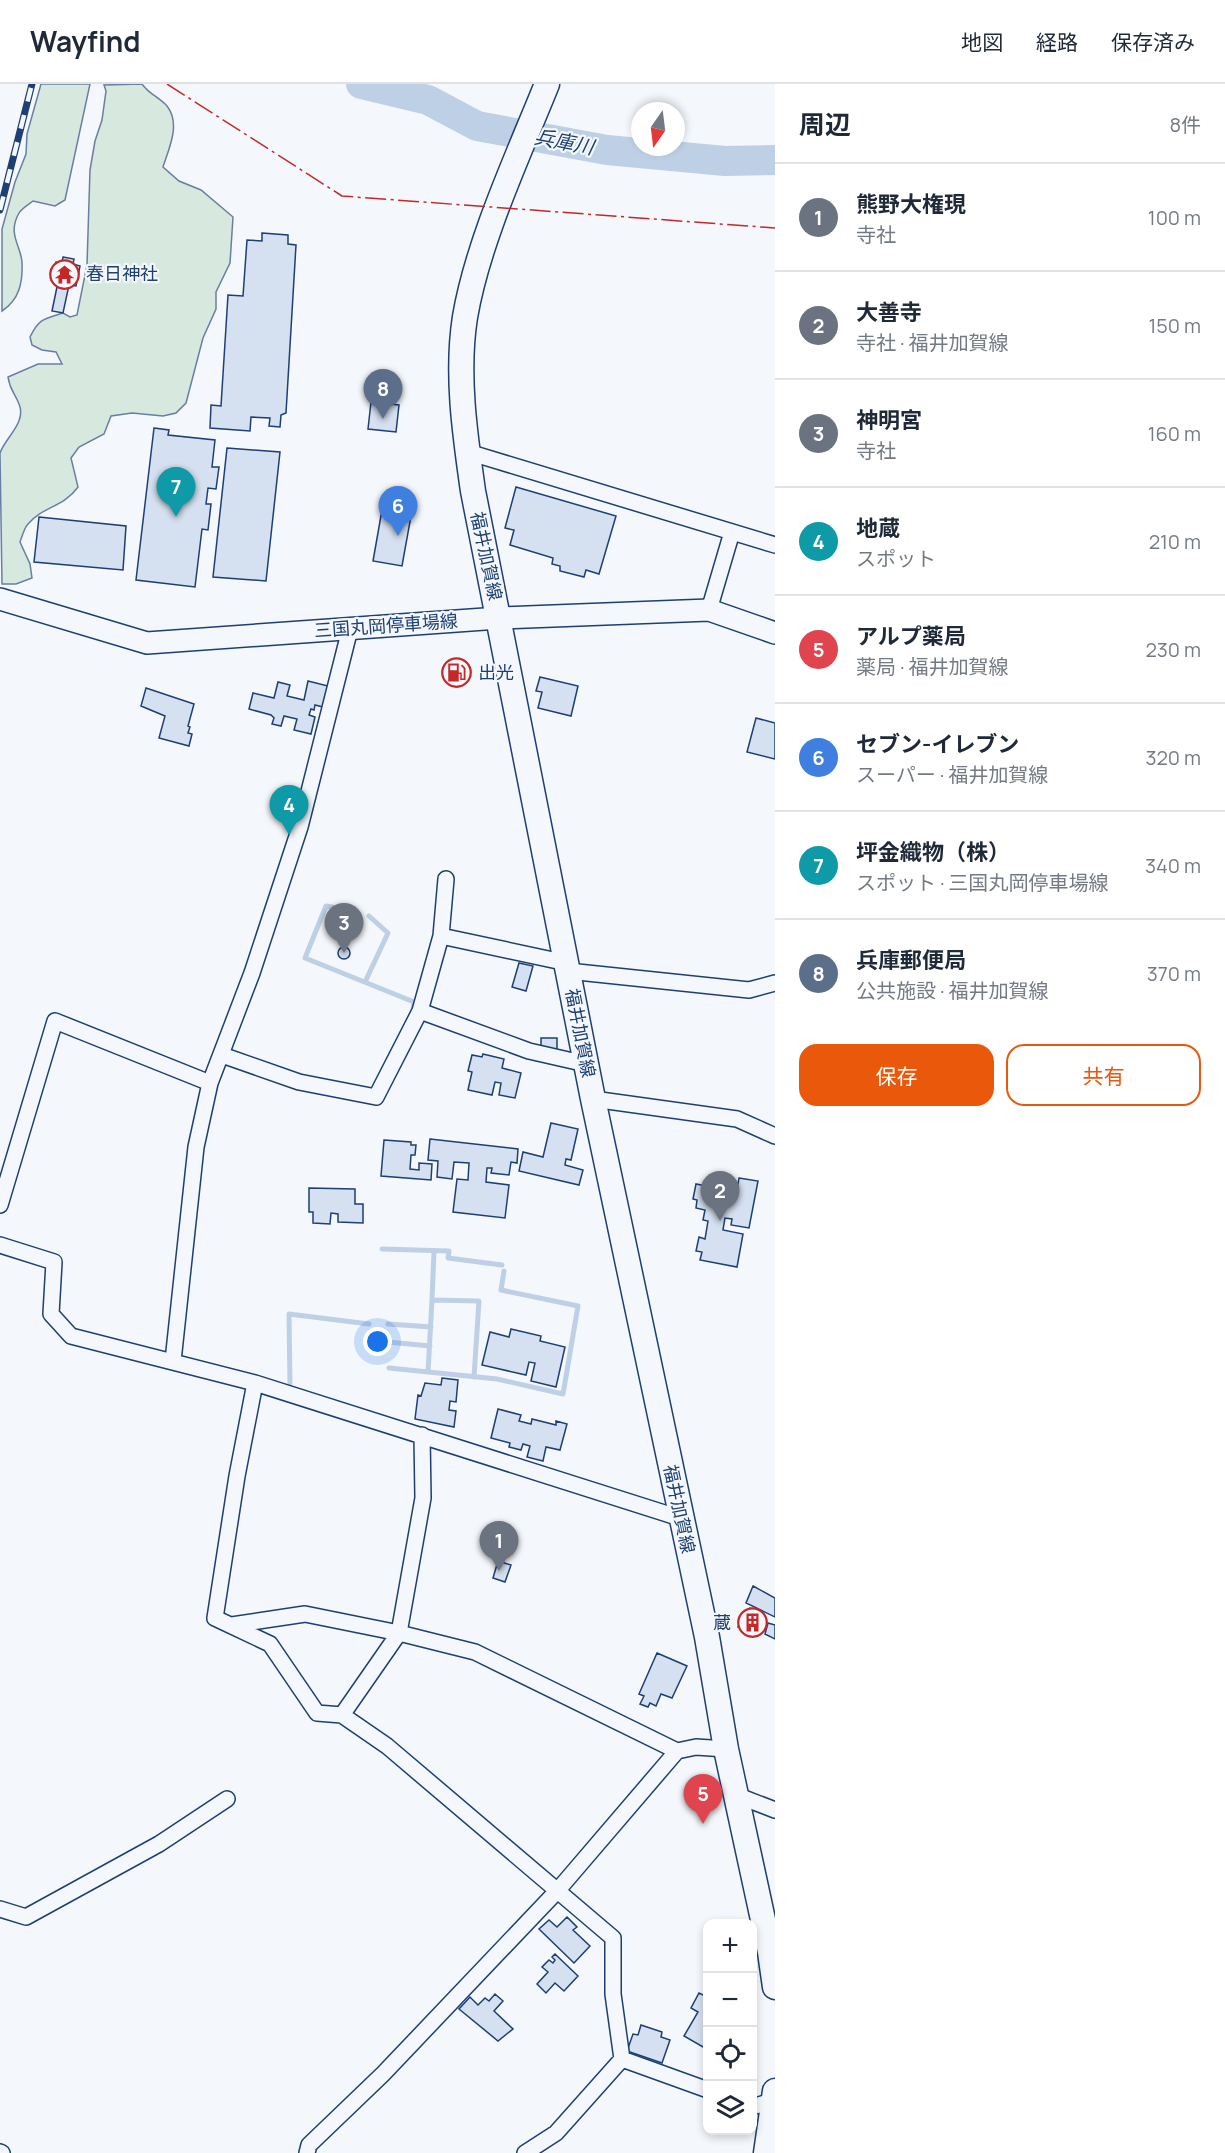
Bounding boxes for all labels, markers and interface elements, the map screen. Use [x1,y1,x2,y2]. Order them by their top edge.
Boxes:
text: Wayfind [30,22,140,60]
text: 地図 [961,28,1003,56]
text: 経路 [1036,28,1078,56]
text: 保存済み [1111,28,1195,56]
north arrow [631,102,685,156]
text: 周辺 [799,106,851,142]
text: 8件 [1169,111,1201,138]
water label: 兵庫川 [532,123,598,161]
text: 熊野大権現 [856,189,966,219]
text: 1 [814,204,823,231]
text: 100 m [1148,204,1201,231]
text: 寺社 [856,221,896,248]
temple icon: 春日神社 [49,258,81,290]
place label: 春日神社 [86,261,158,285]
text: 大善寺 [856,297,922,327]
text: 2 [813,312,824,339]
text: 150 m [1148,312,1201,339]
text: 寺社 · 福井加賀線 [856,329,1009,356]
pin: 8 [364,370,403,419]
text: 神明宮 [856,405,922,435]
text: 3 [813,420,824,447]
text: 160 m [1148,420,1201,447]
text: 寺社 [856,437,896,464]
pin: 7 [156,468,195,517]
pin: 6 [378,486,418,536]
street label: 福井加賀線 [466,509,508,602]
text: 地蔵 [856,513,900,543]
text: 4 [812,528,825,555]
text: 210 m [1149,528,1201,555]
text: スポット [856,545,936,572]
street label: 三国丸岡停車場線 [313,608,459,642]
text: アルプ薬局 [856,621,966,651]
text: 5 [813,636,824,663]
text: 230 m [1145,636,1201,663]
text: 薬局 · 福井加賀線 [856,653,1009,680]
fuel station icon: 出光 [441,657,473,689]
place label: 出光 [478,660,514,684]
text: セブン-イレブン [856,729,1019,759]
text: 6 [812,744,825,771]
text: 320 m [1145,744,1201,771]
text: スーパー · 福井加賀線 [856,761,1048,788]
pin: 4 [270,786,308,835]
text: 坪金織物（株） [856,837,1010,867]
text: 7 [813,852,824,879]
text: 340 m [1145,852,1201,879]
text: スポット · 三国丸岡停車場線 [856,869,1109,896]
pin: 3 [324,904,364,953]
text: 兵庫郵便局 [856,945,966,975]
text: 8 [812,960,825,987]
text: 370 m [1147,960,1201,987]
text: 公共施設 · 福井加賀線 [856,977,1049,1004]
street label: 福井加賀線 [561,986,601,1079]
button: 保存 [799,1044,994,1106]
button: 共有 [1006,1044,1201,1106]
pin: 2 [700,1172,740,1221]
your location [363,1327,392,1356]
street label: 福井加賀線 [659,1462,701,1555]
pin: 1 [480,1522,518,1571]
building icon: 蔵 [736,1607,768,1639]
place label: 蔵 [713,1610,731,1634]
pin: 5 [684,1774,722,1824]
map controls [703,1919,757,2135]
button: + [703,1919,757,1973]
button: − [703,1973,757,2027]
button: locate [703,2027,757,2081]
button: layers [703,2081,757,2135]

